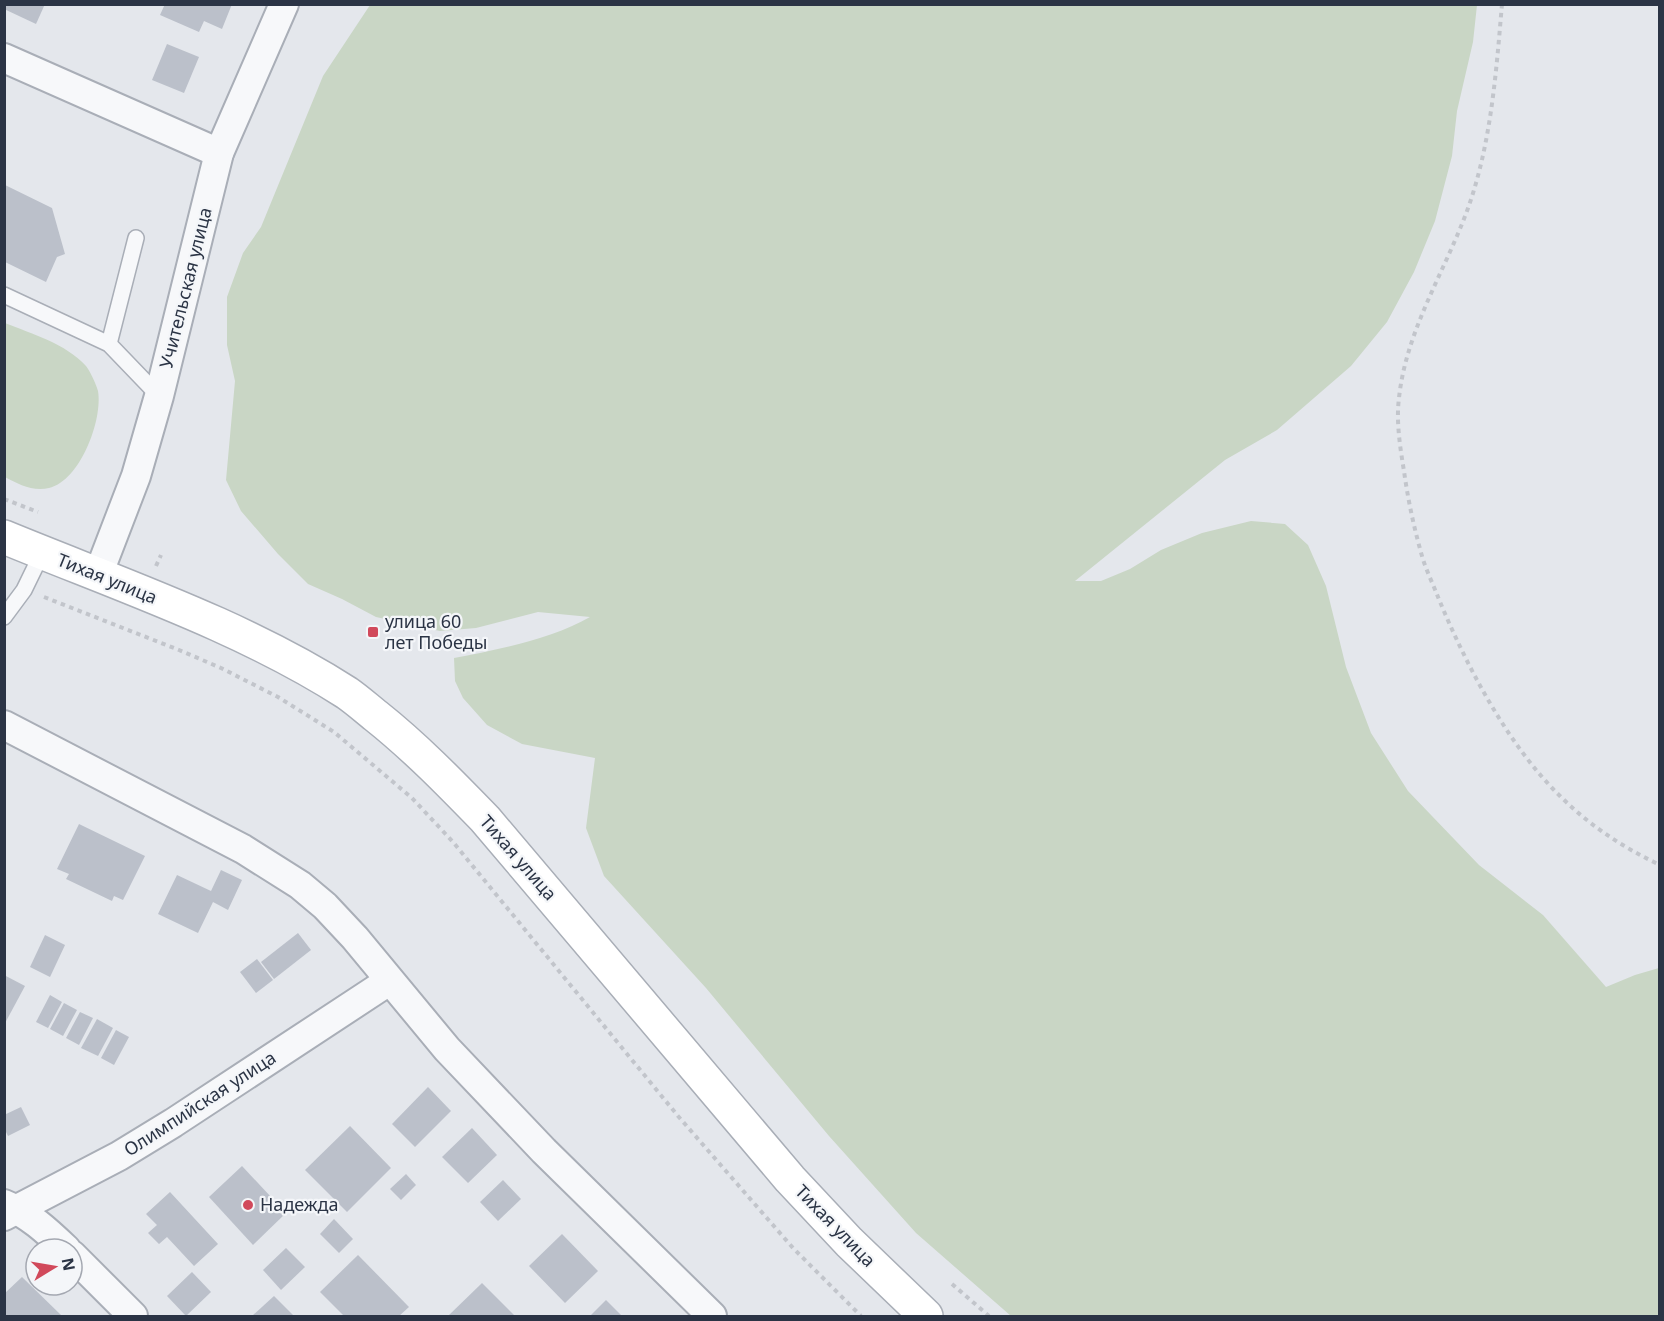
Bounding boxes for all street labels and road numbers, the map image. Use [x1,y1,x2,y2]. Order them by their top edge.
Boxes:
street label: Учительская улица [153,205,217,371]
street label: Тихая улица [54,547,161,609]
street label: Тихая улица [475,810,562,905]
street label: Олимпийская улица [119,1045,280,1161]
street label: Тихая улица [790,1179,881,1272]

